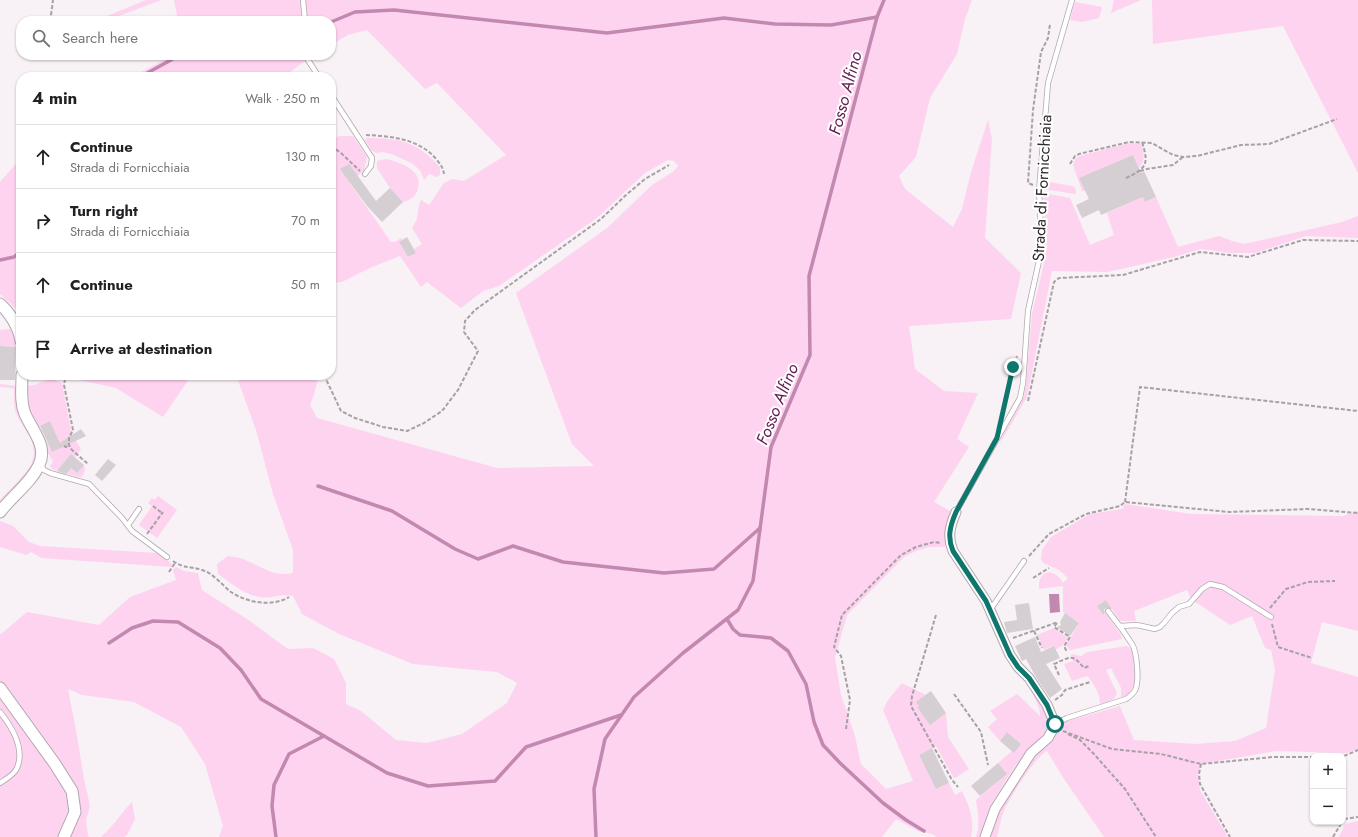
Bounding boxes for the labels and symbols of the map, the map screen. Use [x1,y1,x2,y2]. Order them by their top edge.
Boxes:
water label: Fosso Alfino [822,49,868,137]
street label: Strada di Fornicchiaia [1027,114,1057,262]
route end [1004,358,1022,376]
water label: Fosso Alfino [750,360,804,448]
route start [1046,715,1064,733]

